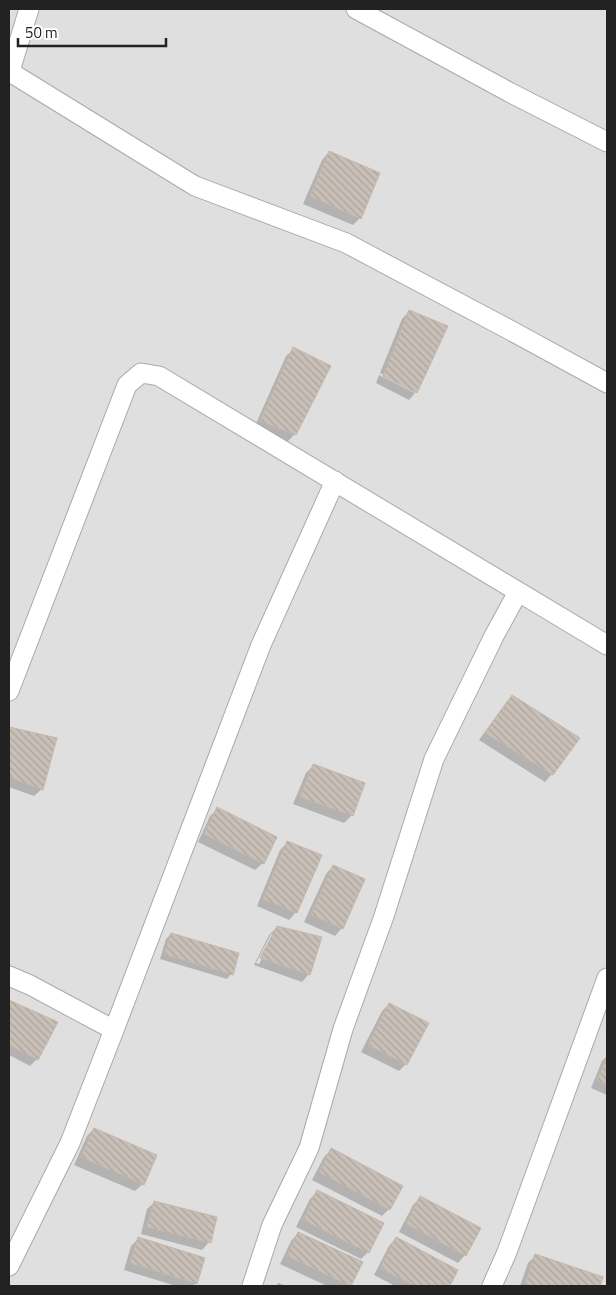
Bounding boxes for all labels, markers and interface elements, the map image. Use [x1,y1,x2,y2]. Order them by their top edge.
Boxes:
scale bar [18,15,165,47]
text: 50 m [25,21,58,44]

